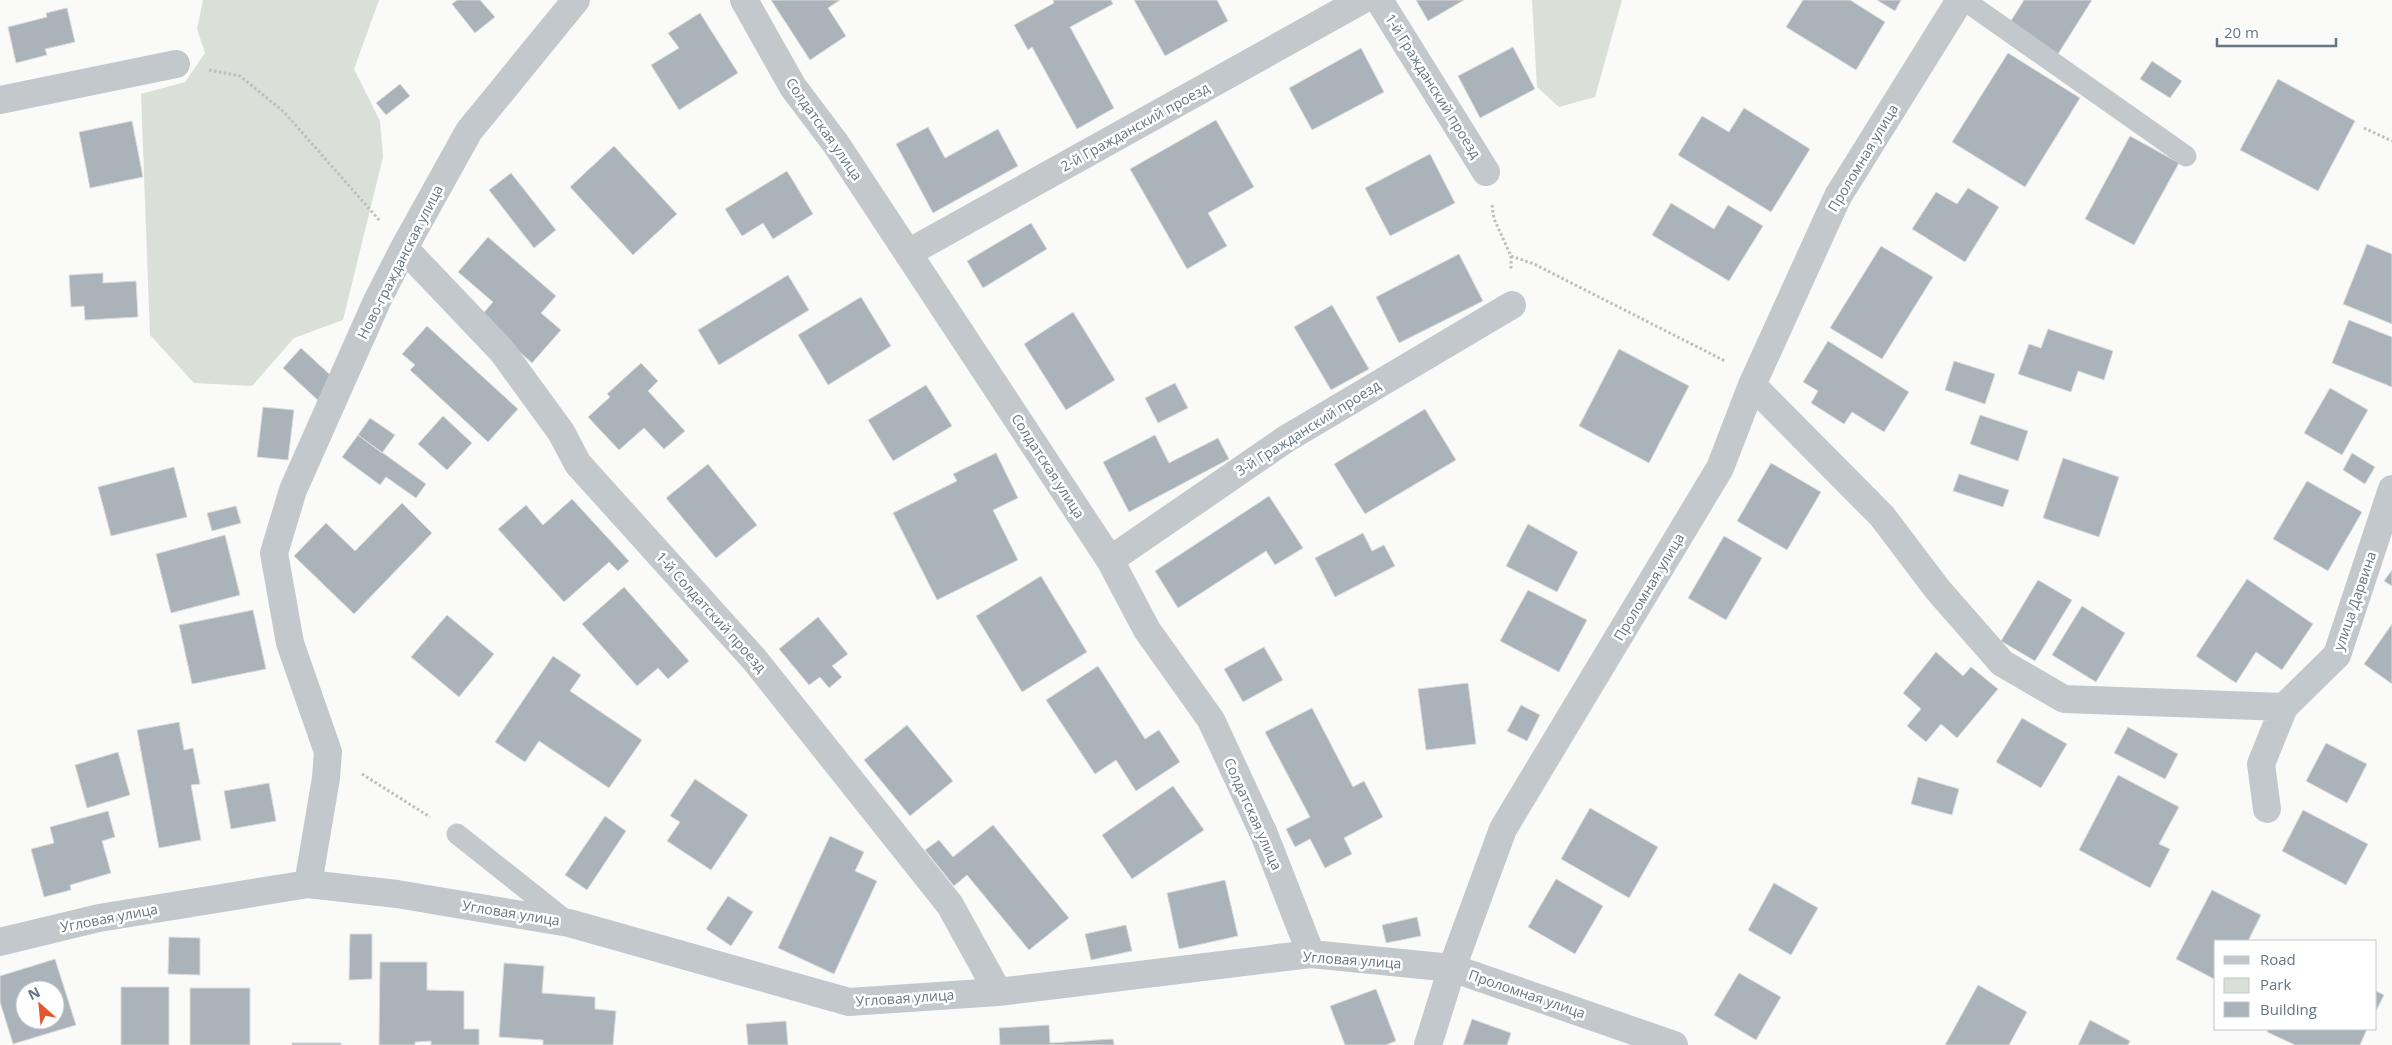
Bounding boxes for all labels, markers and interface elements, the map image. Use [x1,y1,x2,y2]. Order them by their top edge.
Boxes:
street label: 1-й Гражданский проезд [1381,10,1486,162]
scale bar [2217,15,2336,47]
text: 20 m [2224,22,2259,42]
street label: Солдатская улица [782,74,867,184]
street label: 2-й Гражданский проезд [1057,78,1213,175]
street label: Проломная улица [1823,100,1902,215]
street label: Ново-гражданская улица [352,181,447,342]
street label: 3-й Гражданский проезд [1232,375,1384,480]
street label: Солдатская улица [1007,410,1089,522]
street label: Проломная улица [1609,529,1688,644]
street label: 1-й Солдатский проезд [652,547,771,676]
street label: улица Дарвина [2329,549,2380,653]
street label: Солдатская улица [1220,755,1287,873]
street label: Угловая улица [461,895,561,930]
street label: Угловая улица [59,899,159,936]
legend [2214,940,2377,1030]
street label: Угловая улица [1302,947,1402,972]
text: Road [2260,949,2296,969]
street label: Проломная улица [1466,965,1588,1022]
text: Park [2260,974,2291,994]
north arrow [15,980,65,1030]
text: N [24,982,43,1004]
street label: Угловая улица [855,985,955,1010]
text: Building [2260,999,2317,1019]

